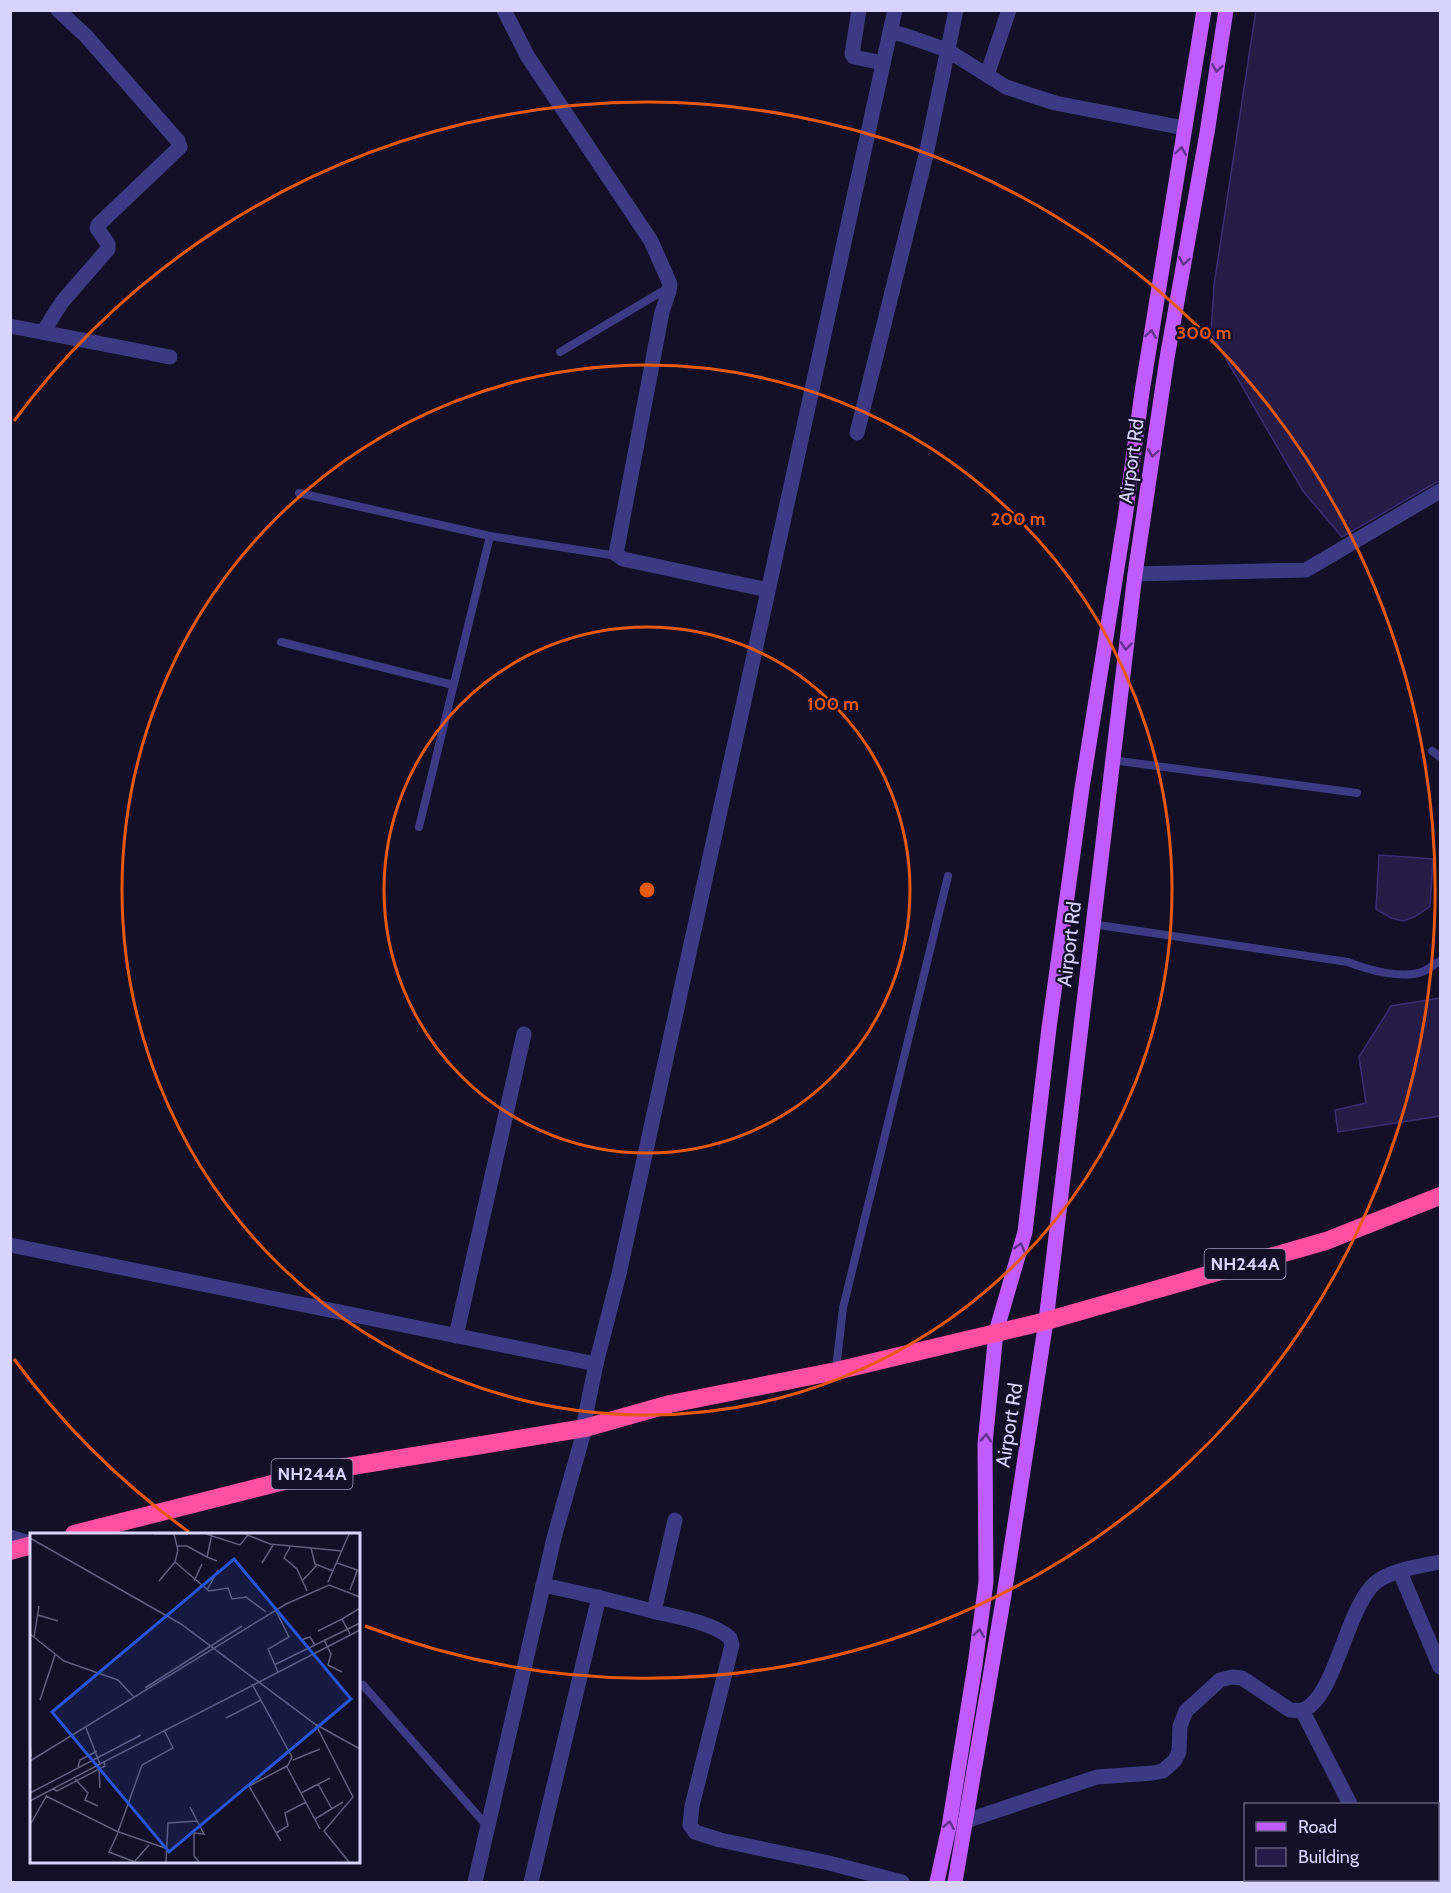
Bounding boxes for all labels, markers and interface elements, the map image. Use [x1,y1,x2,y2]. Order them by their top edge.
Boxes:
one-way arrow [1211,63,1224,73]
one-way arrow [1174,146,1186,155]
one-way arrow [1178,255,1191,265]
text: 300 m [1177,322,1231,344]
one-way arrow [1144,330,1157,340]
street label: Airport Rd [1113,417,1149,505]
one-way arrow [1147,448,1159,458]
text: 200 m [991,508,1045,530]
one-way arrow [1121,642,1133,651]
text: 100 m [807,693,859,715]
centre of rings [637,880,657,900]
street label: Airport Rd [1052,900,1086,988]
one-way arrow [1013,1242,1025,1253]
road number: NH244A [1204,1249,1286,1279]
street label: Airport Rd [990,1381,1028,1469]
one-way arrow [979,1434,992,1443]
road number: NH244A [272,1459,352,1489]
inset map [30,1533,360,1863]
one-way arrow [972,1628,985,1637]
legend [1244,1803,1439,1881]
text: Road [1298,1816,1337,1838]
one-way arrow [942,1821,955,1831]
text: Building [1298,1846,1360,1868]

